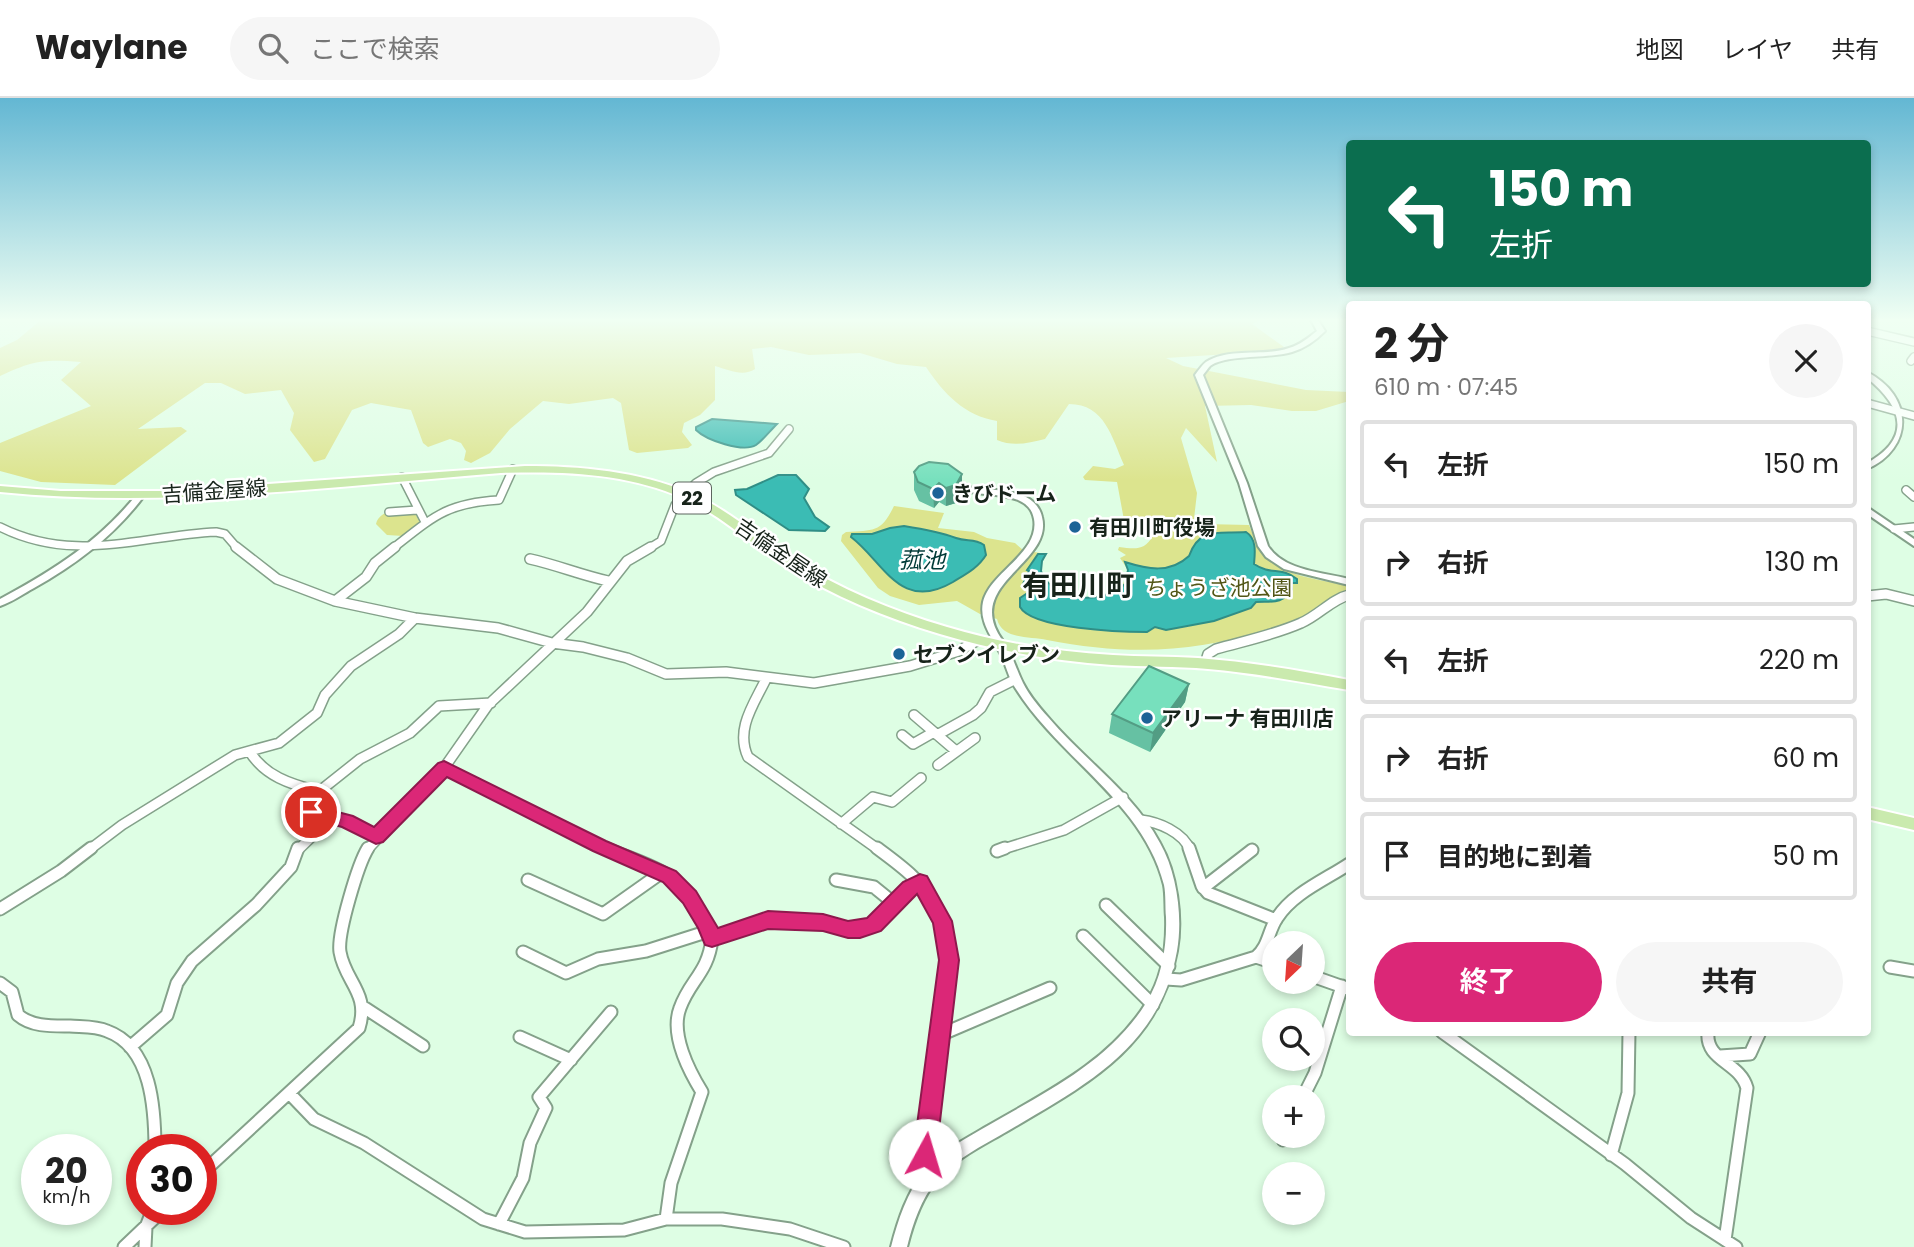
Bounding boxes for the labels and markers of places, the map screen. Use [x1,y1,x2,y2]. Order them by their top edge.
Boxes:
place label: きびドーム [952,479,1056,508]
marker: きびドーム [930,485,946,501]
place label: 有田川町役場 [1089,513,1215,542]
marker: 有田川町役場 [1067,519,1083,535]
place label: セブンイレブン [913,640,1060,669]
marker: セブンイレブン [891,646,907,662]
place label: アリーナ 有田川店 [1161,704,1333,733]
marker: アリーナ 有田川店 [1139,710,1155,726]
pin [281,782,341,842]

